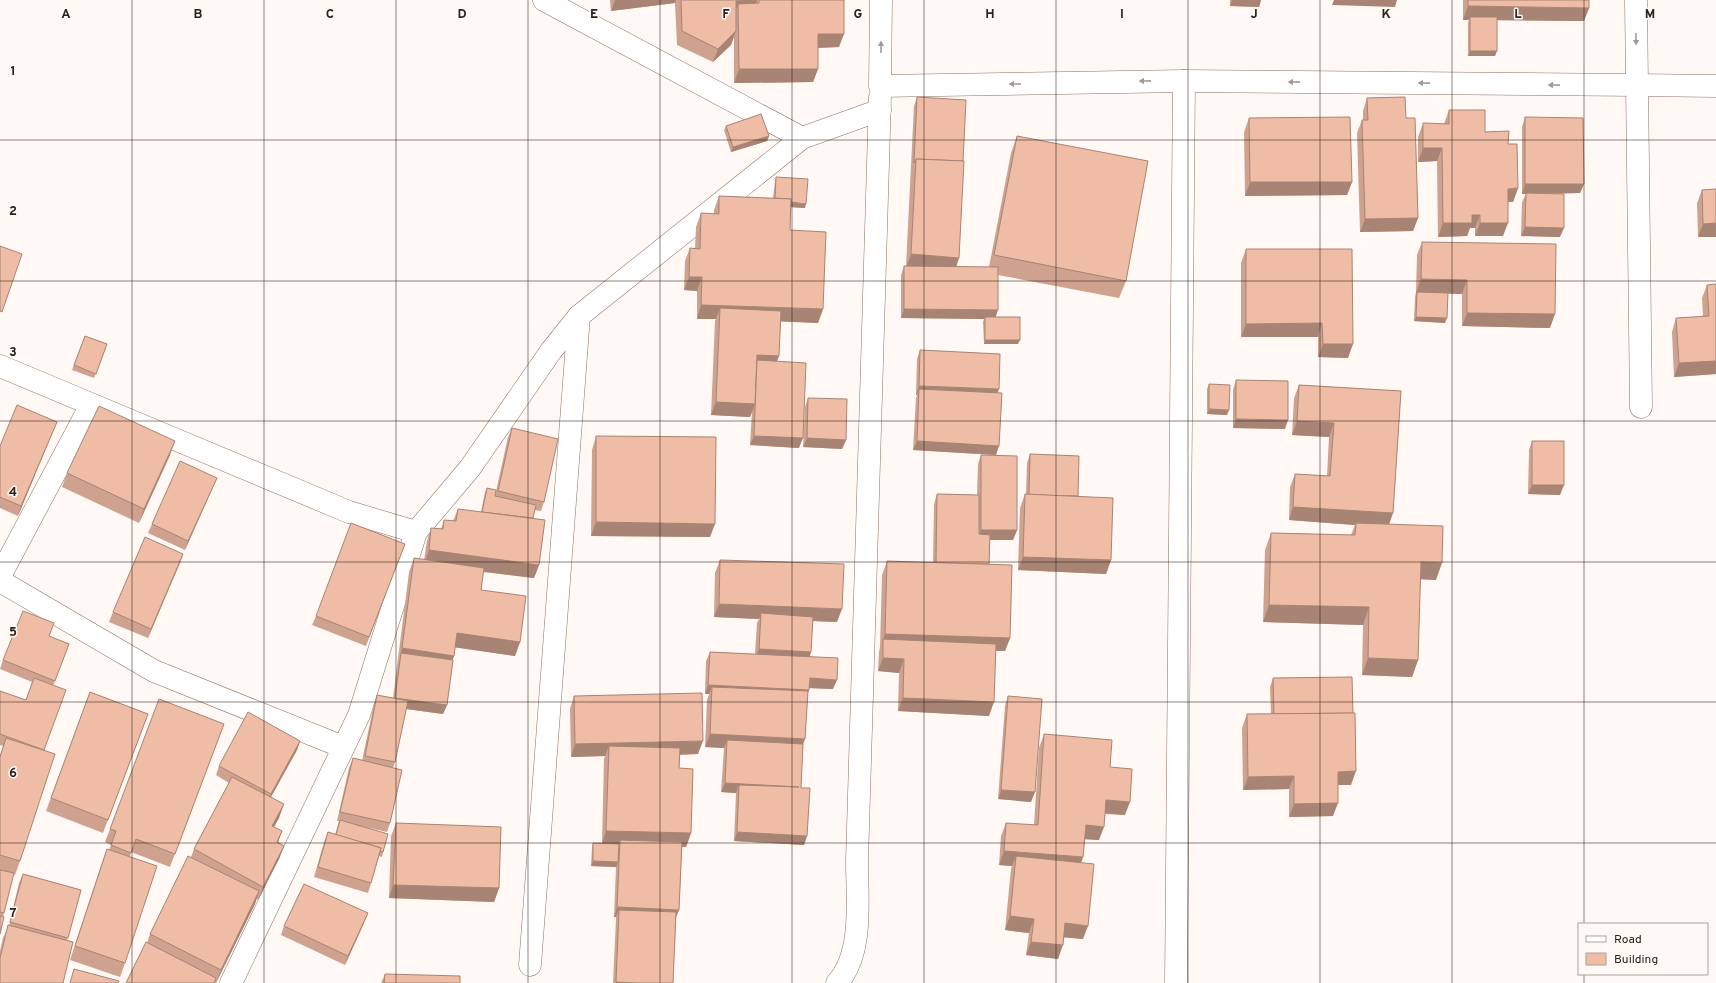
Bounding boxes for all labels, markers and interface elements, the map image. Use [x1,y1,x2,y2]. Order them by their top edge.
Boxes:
text: A [61,7,71,23]
text: B [194,7,203,23]
text: C [326,7,334,23]
text: D [457,7,467,23]
text: E [590,7,598,23]
text: F [722,7,730,23]
text: G [854,7,863,23]
text: H [985,7,995,23]
text: I [1120,7,1124,23]
text: J [1250,7,1258,23]
text: K [1381,7,1391,23]
text: L [1514,7,1522,23]
text: M [1645,7,1655,23]
one-way arrow [1633,33,1640,45]
one-way arrow [878,40,884,53]
text: 1 [10,64,16,80]
one-way arrow [1139,78,1151,85]
one-way arrow [1287,79,1300,85]
one-way arrow [1009,80,1021,87]
one-way arrow [1417,80,1430,86]
one-way arrow [1547,82,1560,88]
text: 2 [9,204,17,220]
text: 3 [9,345,17,361]
text: 4 [9,485,17,501]
text: 5 [9,625,17,641]
text: 6 [9,766,17,782]
text: 7 [10,906,17,922]
legend [1578,923,1708,975]
text: Road [1614,932,1642,948]
text: Building [1614,952,1658,968]

